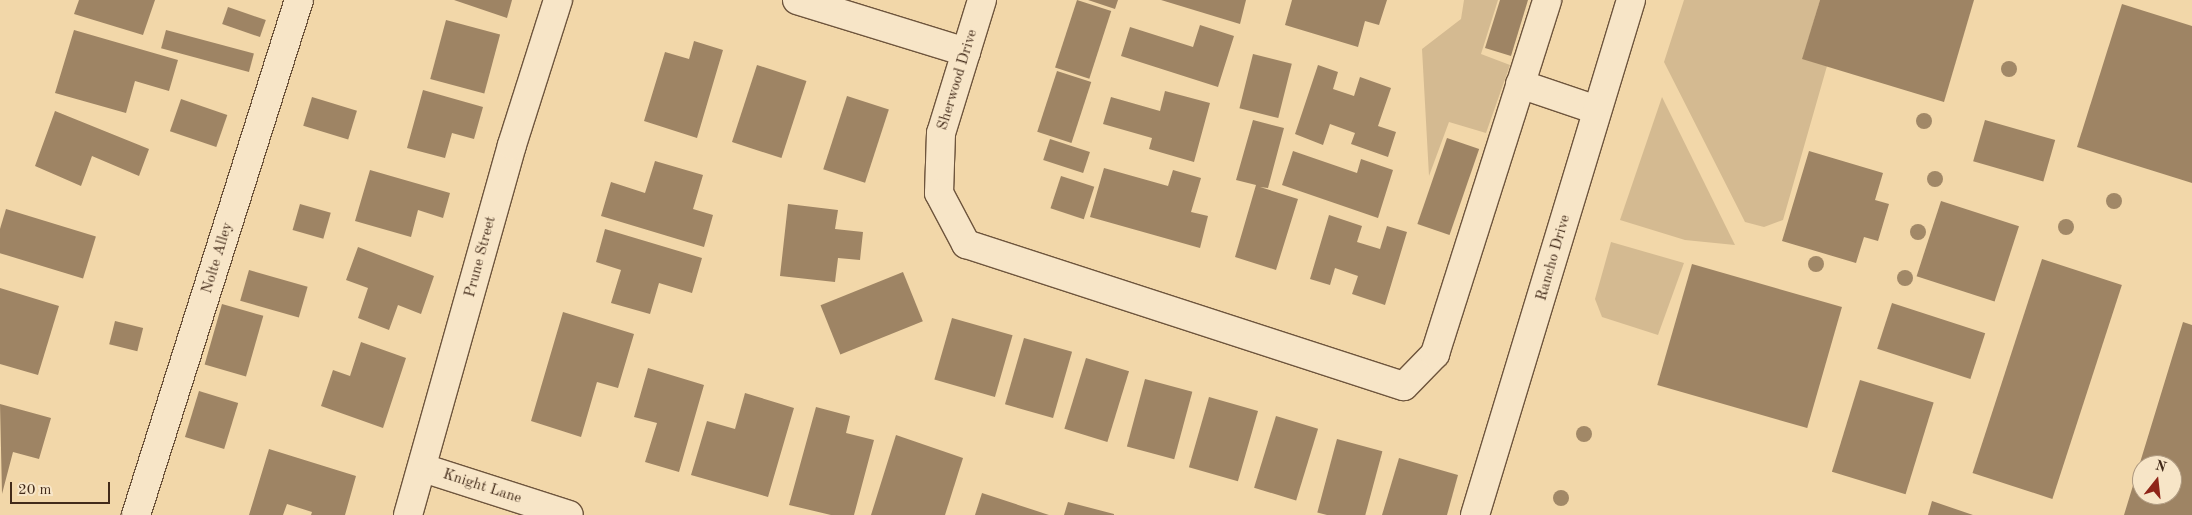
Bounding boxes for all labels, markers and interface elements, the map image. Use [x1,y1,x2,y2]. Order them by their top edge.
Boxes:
street label: Sherwood Drive [934,27,982,133]
street label: Rancho Drive [1533,213,1575,303]
street label: Prune Street [462,214,500,300]
street label: Nolte Alley [199,220,237,296]
north arrow [2132,455,2182,505]
text: N [2154,458,2168,475]
street label: Knight Lane [440,466,524,508]
scale bar [12,472,112,504]
text: 20 m [18,483,52,498]

